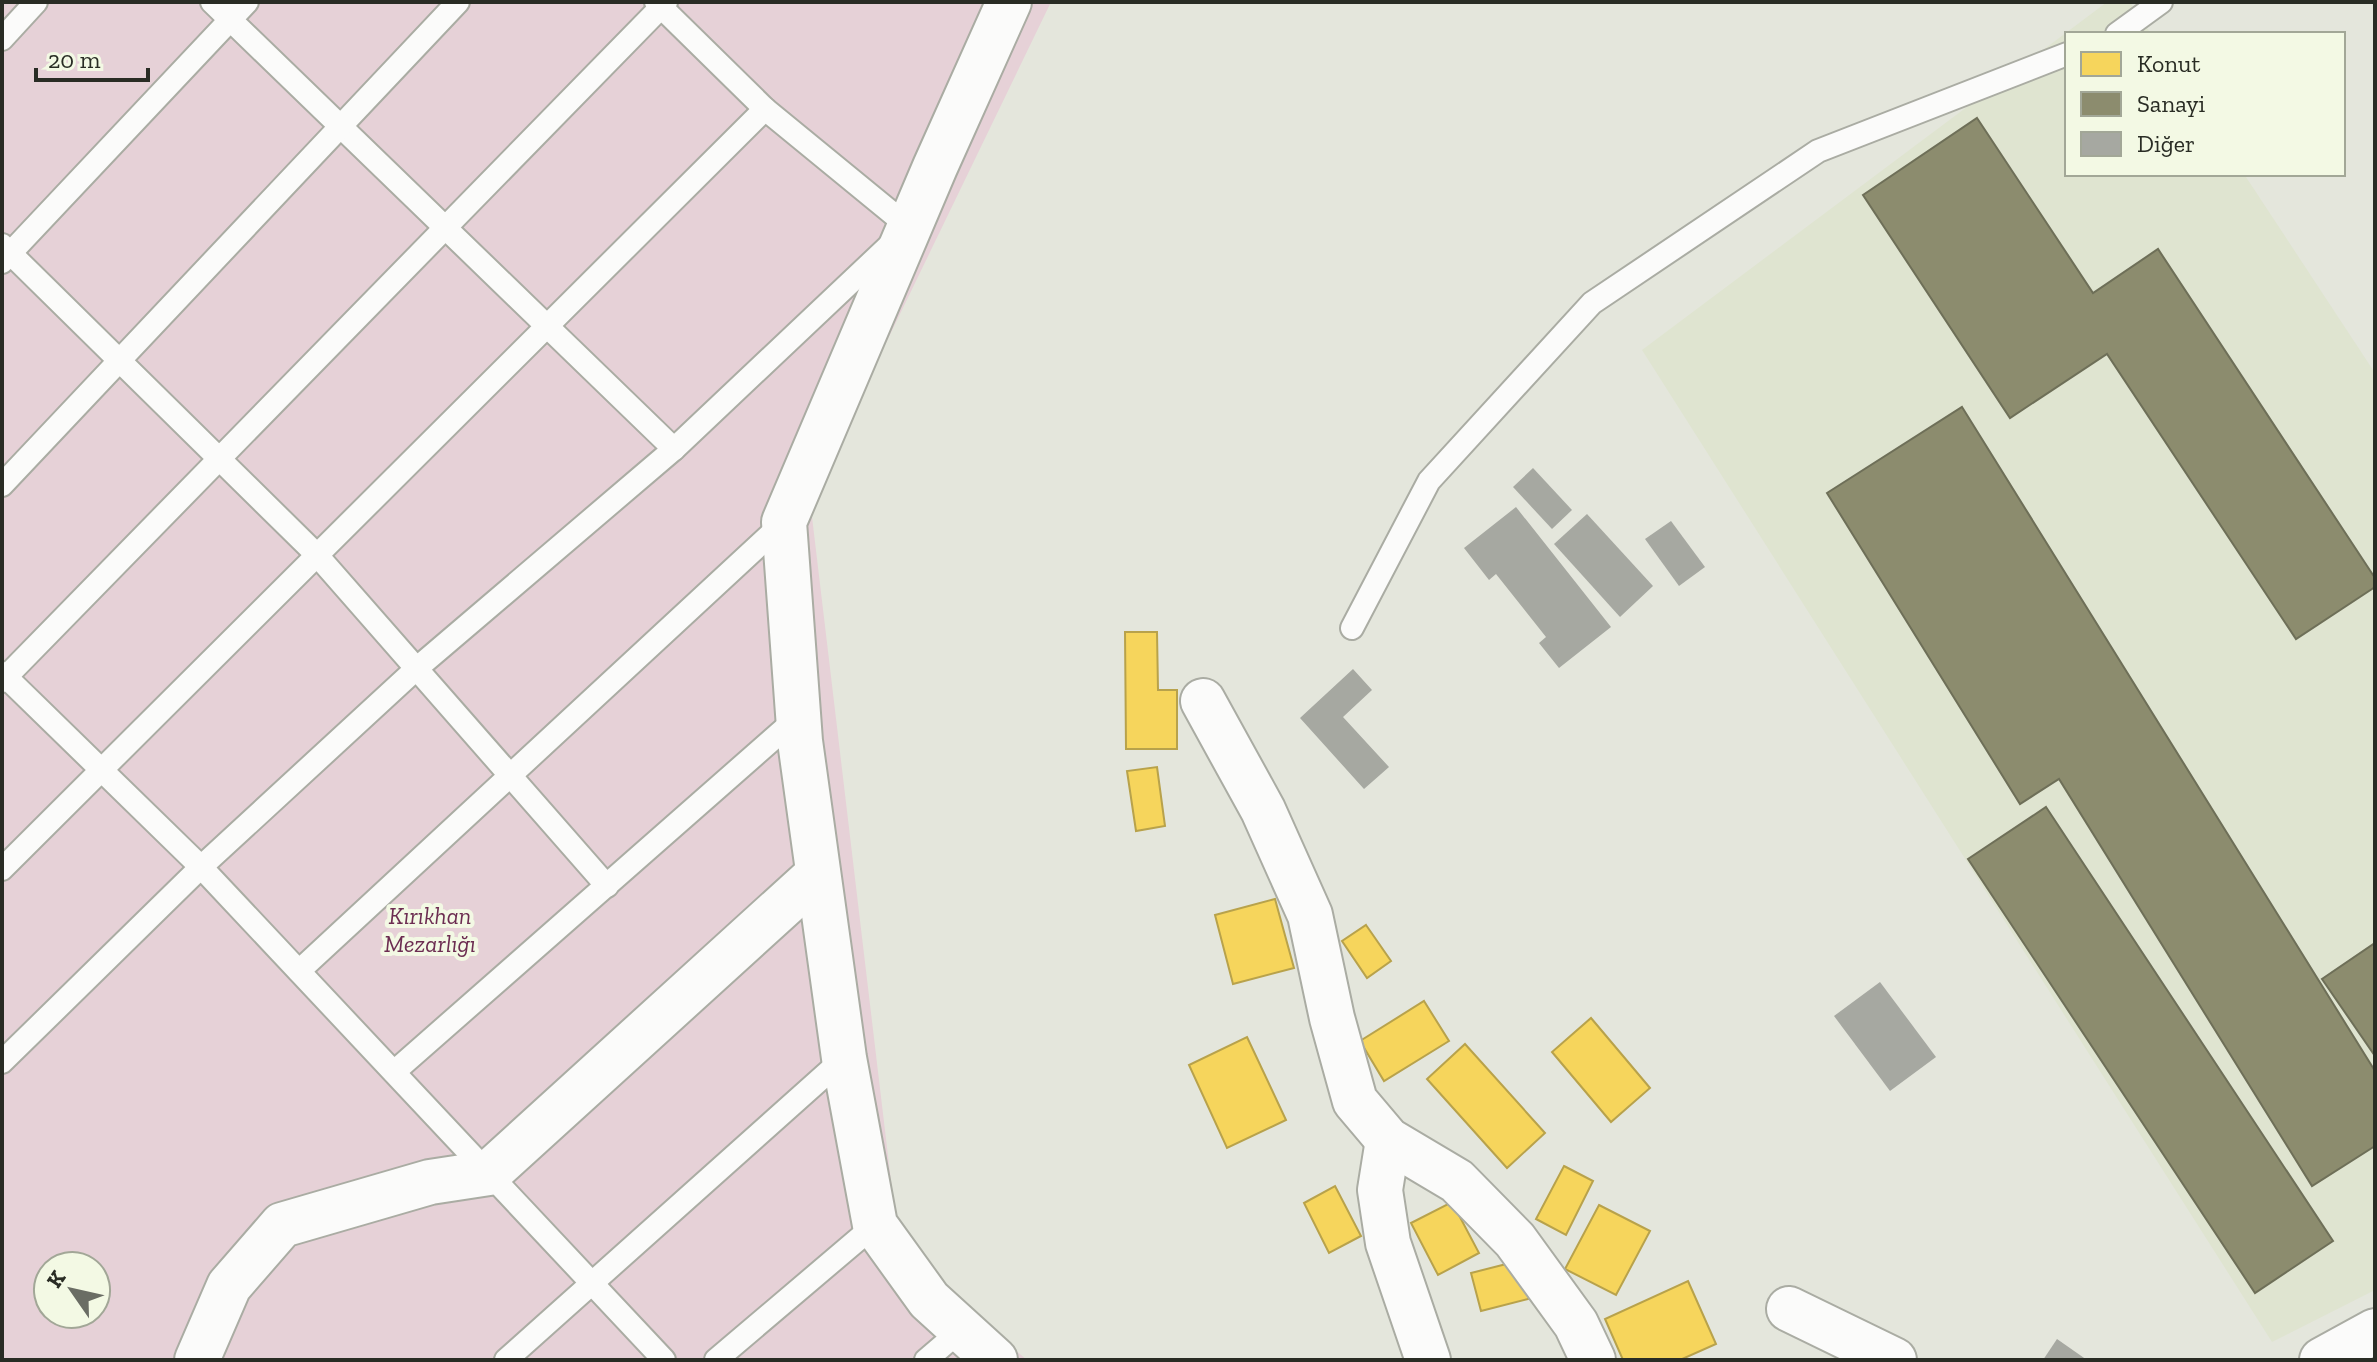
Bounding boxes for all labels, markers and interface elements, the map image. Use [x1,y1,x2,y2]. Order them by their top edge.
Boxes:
scale bar [36,32,148,82]
legend [2065,32,2345,176]
text: 20 m [48,45,101,74]
text: Konut [2137,49,2200,78]
text: Sanayi [2137,89,2205,118]
text: Diğer [2137,129,2195,158]
park label: Kırıkhan Mezarlığı [384,901,476,958]
north arrow [32,1250,112,1330]
text: K [40,1265,71,1293]

